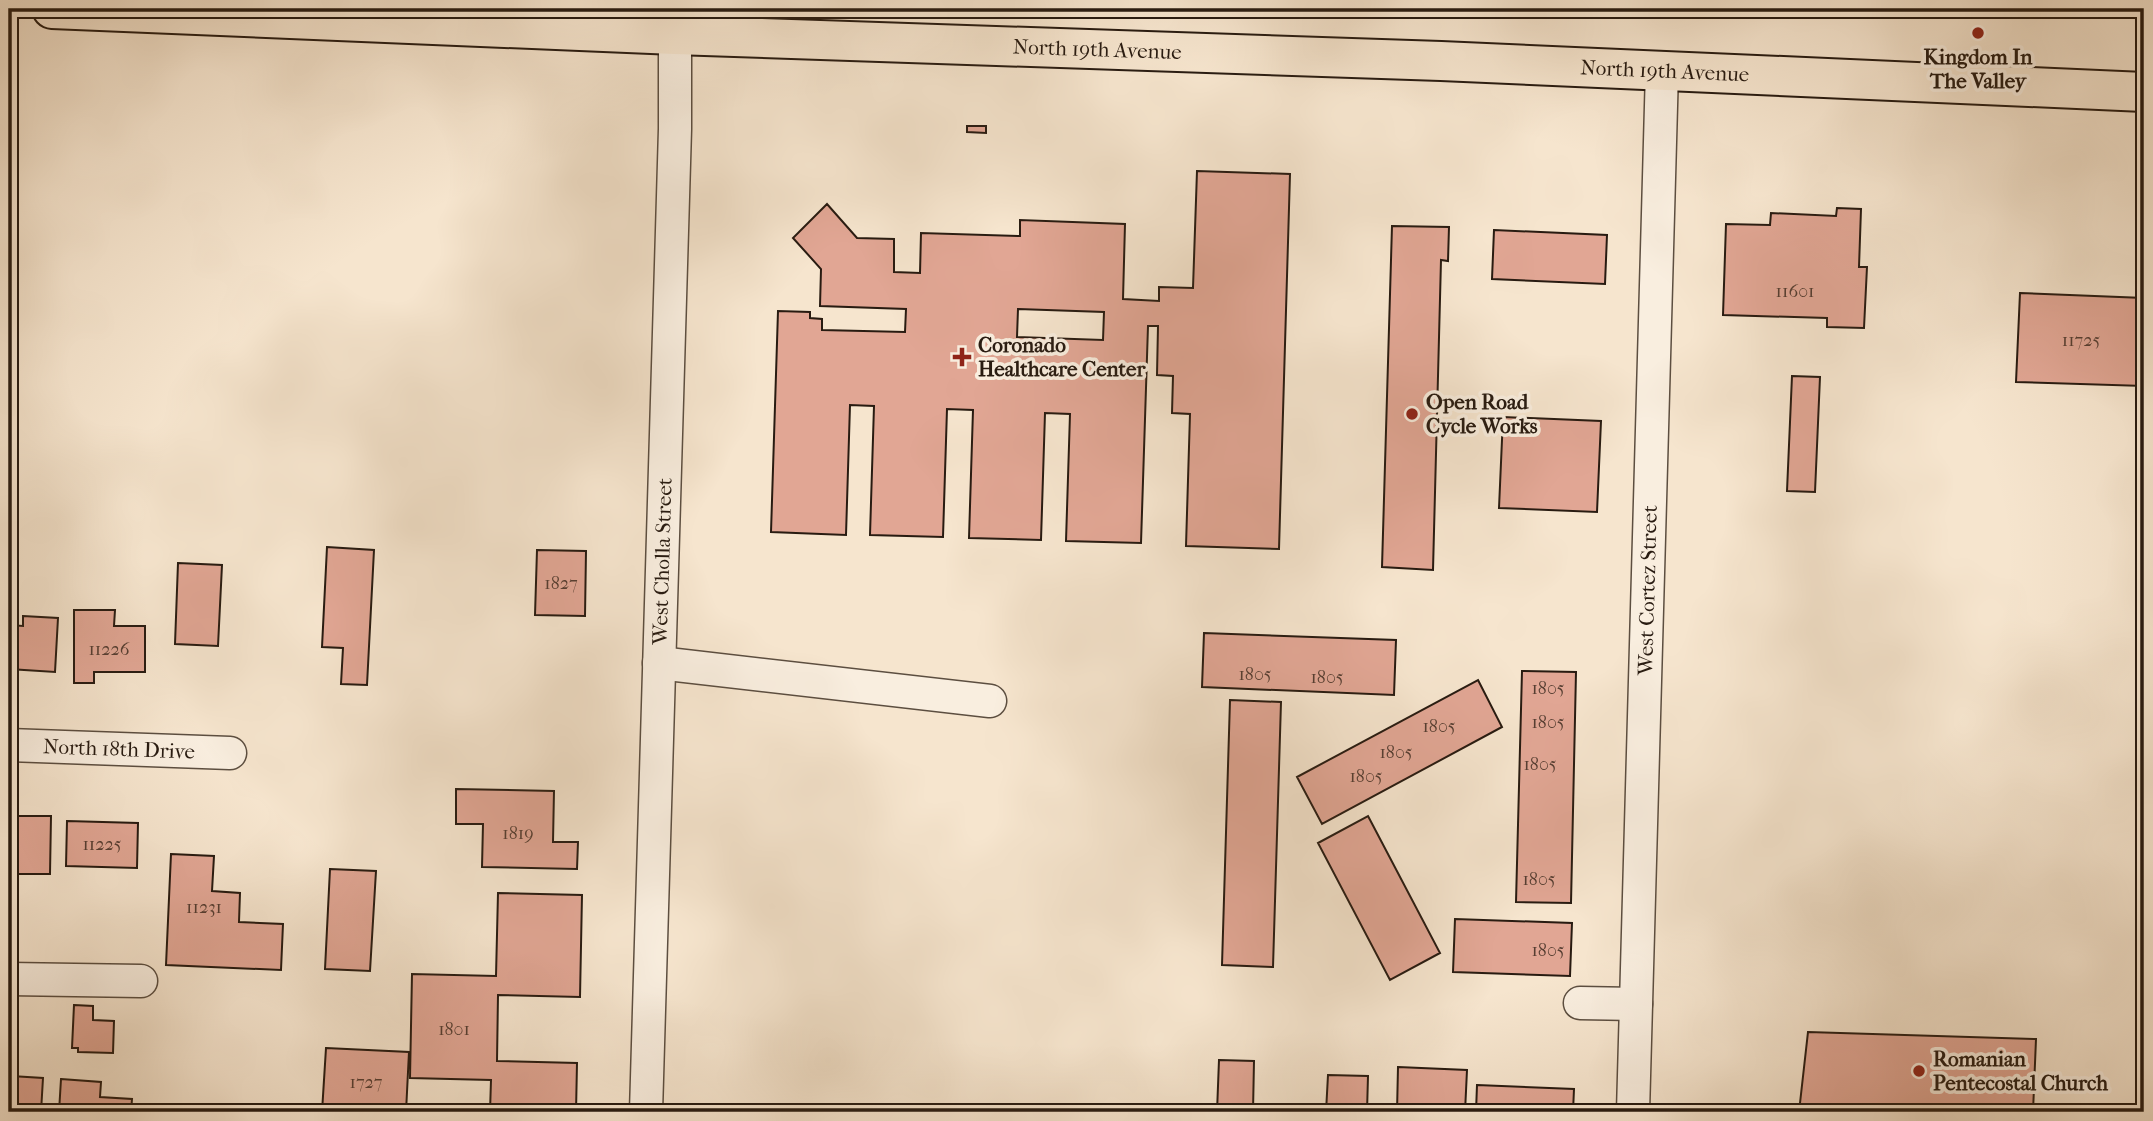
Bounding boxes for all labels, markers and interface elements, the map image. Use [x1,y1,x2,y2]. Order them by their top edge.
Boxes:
marker: Kingdom In The Valley [1970,25,1986,41]
street label: North 19th Avenue [1012,34,1182,64]
place label: Kingdom In The Valley [1923,45,2033,93]
street label: North 19th Avenue [1580,55,1750,87]
house number: 11601 [1776,281,1814,302]
house number: 11725 [2062,330,2100,351]
place label: Coronado Healthcare Center [978,333,1146,381]
marker: Coronado Healthcare Center [952,347,972,367]
place label: Open Road Cycle Works [1426,390,1538,438]
marker: Open Road Cycle Works [1404,406,1420,422]
street label: West Cholla Street [648,477,677,646]
street label: West Cortez Street [1633,504,1662,677]
house number: 1827 [544,573,578,594]
house number: 11226 [88,639,130,660]
house number: 1805 [1238,664,1272,685]
house number: 1805 [1310,667,1344,688]
house number: 1805 [1531,678,1565,699]
house number: 1805 [1531,712,1565,733]
house number: 1805 [1422,716,1456,737]
street label: North 18th Drive [42,734,195,764]
house number: 1805 [1379,742,1413,763]
house number: 1805 [1523,754,1557,775]
house number: 1805 [1349,766,1383,787]
house number: 1819 [502,823,534,844]
house number: 11225 [82,834,122,855]
house number: 1805 [1522,869,1556,890]
house number: 11231 [186,897,222,918]
house number: 1805 [1531,940,1565,961]
house number: 1801 [438,1019,470,1040]
place label: Romanian Pentecostal Church [1933,1047,2108,1095]
marker: Romanian Pentecostal Church [1911,1063,1927,1079]
house number: 1727 [350,1072,383,1093]

